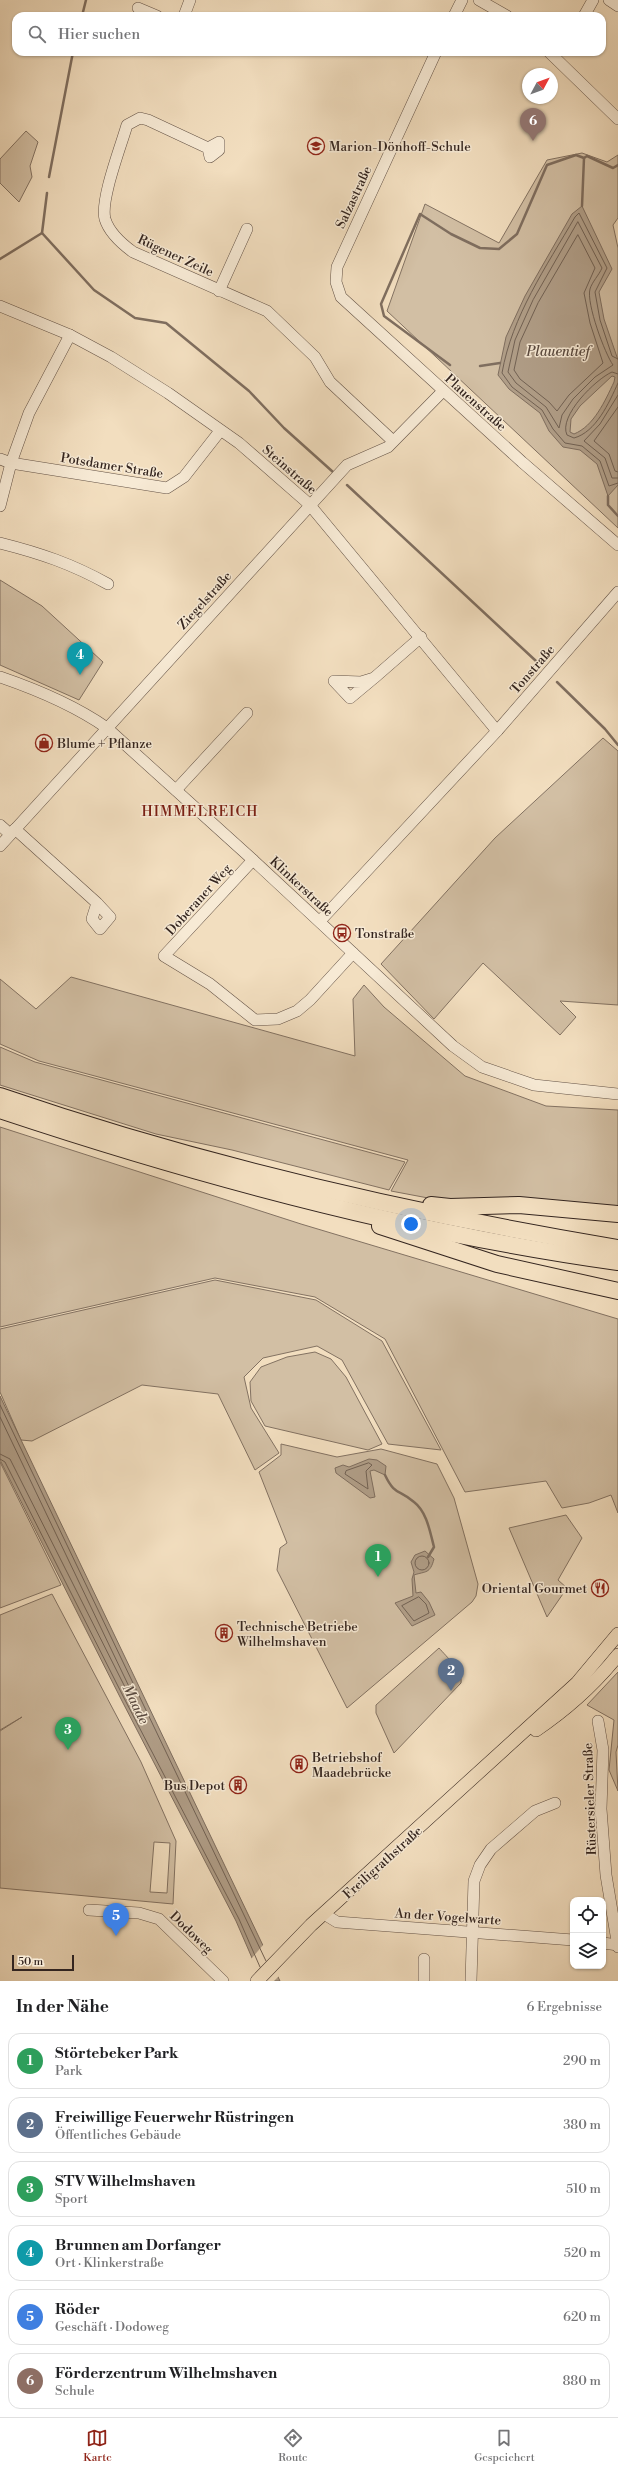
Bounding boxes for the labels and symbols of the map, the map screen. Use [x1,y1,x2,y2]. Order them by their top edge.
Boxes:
north arrow [522,68,558,104]
pin: 6 [520,108,546,141]
school or university icon: Marion-Dönhoff-Schule [306,136,326,156]
place label: Marion-Dönhoff-Schule [329,139,471,155]
street label: Salzastraße [332,163,376,231]
street label: Rügener Zeile [135,231,216,281]
water label: Plauentief [525,343,593,361]
street label: Plauenstraße [441,371,510,435]
street label: Steinstraße [259,442,320,498]
street label: Potsdamer Straße [59,450,165,482]
street label: Ziegelstraße [174,568,235,633]
pin: 4 [67,642,93,675]
street label: Tonstraße [507,642,559,697]
shop icon: Blume + Pflanze [34,733,54,753]
place label: Blume + Pflanze [56,736,152,752]
district label: HIMMELREICH [142,803,258,821]
street label: Klinkerstraße [266,853,337,920]
street label: Doberaner Weg [163,861,235,939]
bus stop icon: Tonstraße [332,923,352,943]
place label: Tonstraße [355,926,415,942]
your location [401,1214,421,1234]
pin: 1 [365,1544,391,1577]
restaurant icon: Oriental Gourmet [590,1578,610,1598]
place label: Oriental Gourmet [482,1581,587,1597]
place label: Technische Betriebe Wilhelmshaven [236,1619,358,1650]
building icon: Technische Betriebe Wilhelmshaven [214,1623,234,1643]
pin: 2 [438,1658,464,1691]
water label: Maade [118,1682,153,1728]
pin: 3 [55,1717,81,1750]
street label: Rüstersieler Straße [580,1742,600,1855]
place label: Betriebshof Maadebrücke [311,1750,392,1781]
building icon: Betriebshof Maadebrücke [289,1754,309,1774]
building icon: Bus Depot [228,1775,248,1795]
place label: Bus Depot [163,1778,225,1794]
street label: Freiligrathstraße [340,1823,426,1902]
pin: 5 [103,1903,129,1936]
street label: An der Vogelwarte [393,1905,502,1929]
street label: Dodoweg [166,1908,216,1957]
scale bar [12,1953,74,1972]

